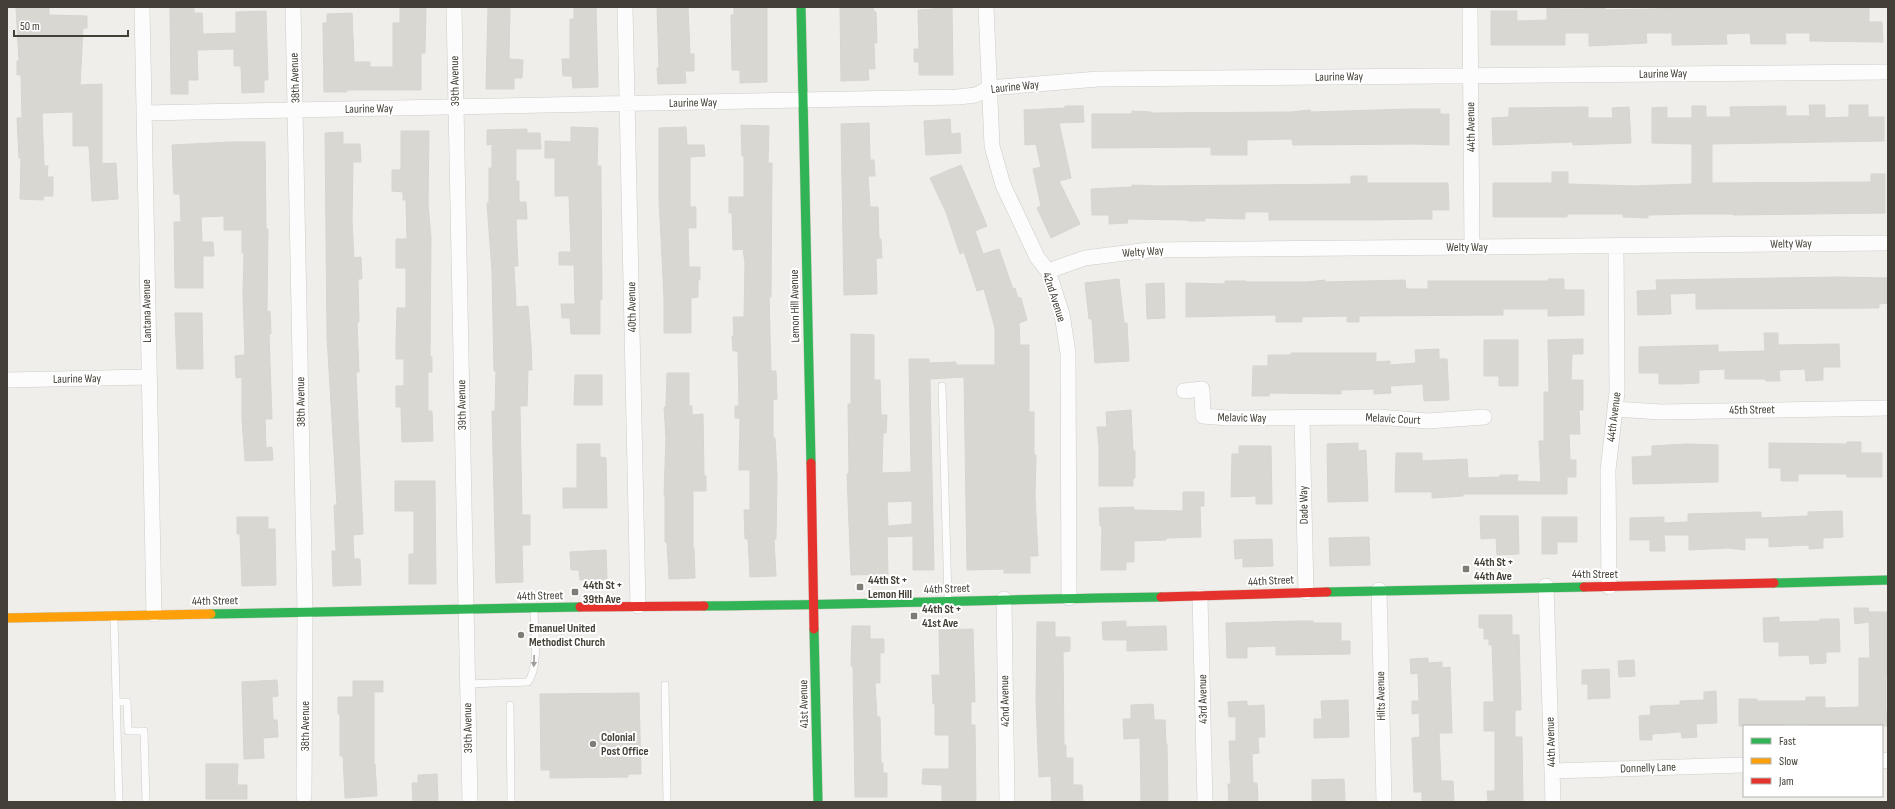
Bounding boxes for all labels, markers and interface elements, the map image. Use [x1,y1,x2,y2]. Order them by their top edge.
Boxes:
scale bar [14,12,128,38]
text: 50 m [20,19,40,34]
street label: 38th Avenue [287,52,303,103]
street label: 39th Avenue [447,55,463,106]
street label: Laurine Way [1639,66,1688,82]
street label: Laurine Way [1315,69,1364,85]
street label: Laurine Way [990,77,1040,97]
street label: Laurine Way [669,95,718,111]
street label: Laurine Way [345,101,394,117]
street label: 44th Avenue [1463,102,1479,152]
street label: Welty Way [1770,236,1812,252]
street label: Welty Way [1446,240,1488,255]
street label: Welty Way [1122,243,1165,261]
street label: Lemon Hill Avenue [787,269,803,343]
street label: 42nd Avenue [1039,270,1069,324]
street label: Lantana Avenue [139,279,155,343]
street label: 40th Avenue [624,281,640,332]
street label: Laurine Way [53,371,102,387]
street label: 38th Avenue [293,377,309,427]
street label: 39th Avenue [454,379,470,430]
street label: 44th Avenue [1604,391,1625,443]
street label: 45th Street [1729,402,1775,418]
street label: Melavic Way [1217,410,1267,426]
street label: Melavic Court [1365,410,1421,428]
street label: Dade Way [1296,485,1312,525]
place label: 44th St + 44th Ave [1474,555,1514,584]
marker: 44th St + 44th Ave [1461,564,1471,574]
street label: 44th Street [1572,567,1618,582]
street label: 44th Street [1248,572,1295,590]
place label: 44th St + Lemon Hill [868,573,912,602]
place label: 44th St + 39th Ave [583,578,623,607]
street label: 44th Street [924,581,971,597]
marker: 44th St + Lemon Hill [855,582,865,592]
marker: 44th St + 39th Ave [570,587,580,597]
street label: 44th Street [517,588,564,604]
street label: 44th Street [192,593,239,609]
place label: 44th St + 41st Ave [922,602,962,631]
marker: 44th St + 41st Ave [909,611,919,621]
place label: Emanuel United Methodist Church [529,621,605,650]
marker: Emanuel United Methodist Church [516,630,526,640]
one-way arrow [531,655,537,668]
street label: Hilts Avenue [1373,671,1389,721]
street label: 43rd Avenue [1195,674,1211,724]
street label: 42nd Avenue [997,675,1013,727]
street label: 41st Avenue [796,679,812,728]
street label: 38th Avenue [298,701,313,751]
street label: 39th Avenue [460,702,476,753]
street label: 44th Avenue [1543,717,1559,767]
legend [1743,725,1883,797]
place label: Colonial Post Office [601,730,649,759]
text: Fast [1779,734,1796,749]
marker: Colonial Post Office [588,739,598,749]
text: Slow [1779,754,1798,769]
street label: Donnelly Lane [1620,760,1676,776]
text: Jam [1778,774,1794,789]

